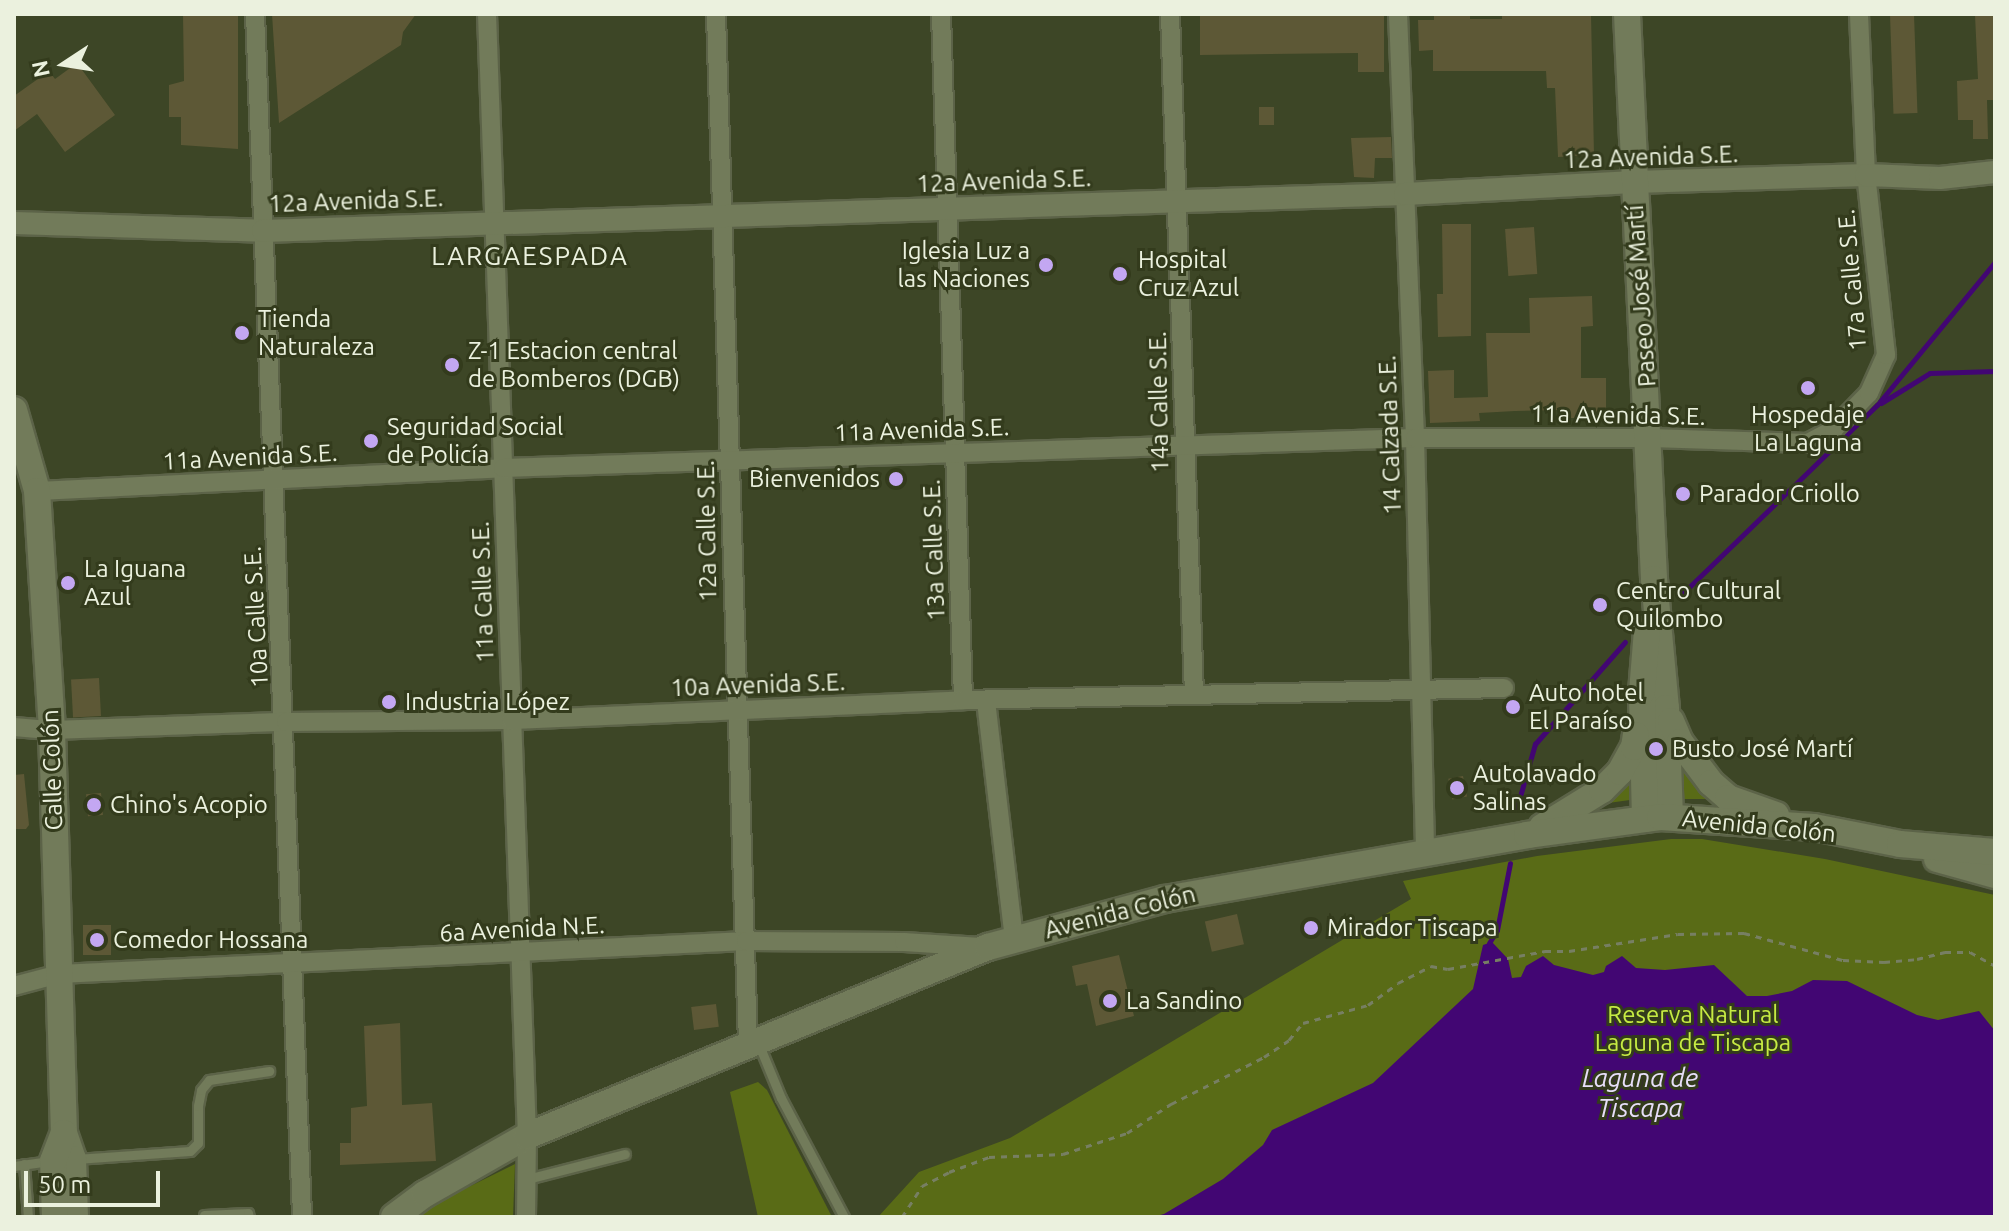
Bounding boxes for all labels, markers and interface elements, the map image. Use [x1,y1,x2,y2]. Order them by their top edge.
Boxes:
north arrow [24,24,104,104]
text: N [26,58,54,80]
street label: 12a Avenida S.E. [1563,140,1739,174]
street label: 12a Avenida S.E. [916,164,1092,198]
street label: 12a Avenida S.E. [268,184,444,218]
street label: Paseo José Martí [1620,204,1662,388]
street label: 17a Calle S.E. [1831,208,1873,352]
place label: Iglesia Luz a las Naciones [898,237,1030,293]
district label: LARGAESPADA [431,240,629,272]
place label: Hospital Cruz Azul [1138,246,1239,302]
marker: Iglesia Luz a las Naciones [1037,256,1055,274]
marker: Hospital Cruz Azul [1109,263,1131,285]
place label: Tienda Naturaleza [258,305,375,361]
marker: Tienda Naturaleza [233,324,251,342]
street label: 14a Calle S.E. [1143,331,1175,473]
place label: Z-1 Estacion central de Bomberos (DGB) [468,337,680,393]
street label: 14 Calzada S.E. [1373,355,1407,515]
marker: Z-1 Estacion central de Bomberos (DGB) [443,356,461,374]
marker: Hospedaje La Laguna [1799,379,1817,397]
street label: 11a Avenida S.E. [1530,399,1706,431]
place label: Hospedaje La Laguna [1751,401,1865,457]
place label: Seguridad Social de Policía [387,413,563,469]
street label: 11a Avenida S.E. [834,413,1010,447]
marker: Seguridad Social de Policía [362,432,380,450]
street label: 11a Avenida S.E. [162,438,338,476]
street label: 12a Calle S.E. [691,460,723,602]
place label: Bienvenidos [749,465,880,493]
marker: Bienvenidos [887,470,905,488]
street label: 13a Calle S.E. [917,479,951,621]
place label: Parador Criollo [1699,480,1860,508]
marker: Parador Criollo [1674,485,1692,503]
street label: 11a Calle S.E. [466,521,500,663]
street label: 10a Calle S.E. [238,545,274,689]
place label: La Iguana Azul [84,555,186,611]
marker: La Iguana Azul [59,574,77,592]
place label: Centro Cultural Quilombo [1616,577,1781,633]
marker: Centro Cultural Quilombo [1591,596,1609,614]
street label: 10a Avenida S.E. [670,668,846,702]
place label: Auto hotel El Paraíso [1529,679,1644,735]
place label: Industria López [405,688,570,716]
marker: Industria López [380,693,398,711]
marker: Auto hotel El Paraíso [1504,698,1522,716]
street label: Calle Colón [35,709,69,831]
place label: Busto José Martí [1672,735,1853,763]
marker: Busto José Martí [1647,740,1665,758]
place label: Autolavado Salinas [1473,760,1596,816]
marker: Autolavado Salinas [1448,779,1466,797]
place label: Chino's Acopio [110,791,268,819]
marker: Chino's Acopio [85,796,103,814]
street label: Avenida Colón [1681,804,1837,848]
street label: Avenida Colón [1042,879,1198,945]
street label: 6a Avenida N.E. [439,910,605,948]
place label: Mirador Tiscapa [1327,914,1498,942]
marker: Mirador Tiscapa [1302,919,1320,937]
place label: Comedor Hossana [113,926,308,954]
marker: Comedor Hossana [88,931,106,949]
place label: La Sandino [1126,987,1242,1015]
marker: La Sandino [1101,992,1119,1010]
park label: Reserva Natural Laguna de Tiscapa [1595,1001,1791,1057]
water label: Laguna de Tiscapa [1582,1062,1698,1124]
scale bar [28,1155,164,1205]
text: 50 m [38,1171,91,1198]

